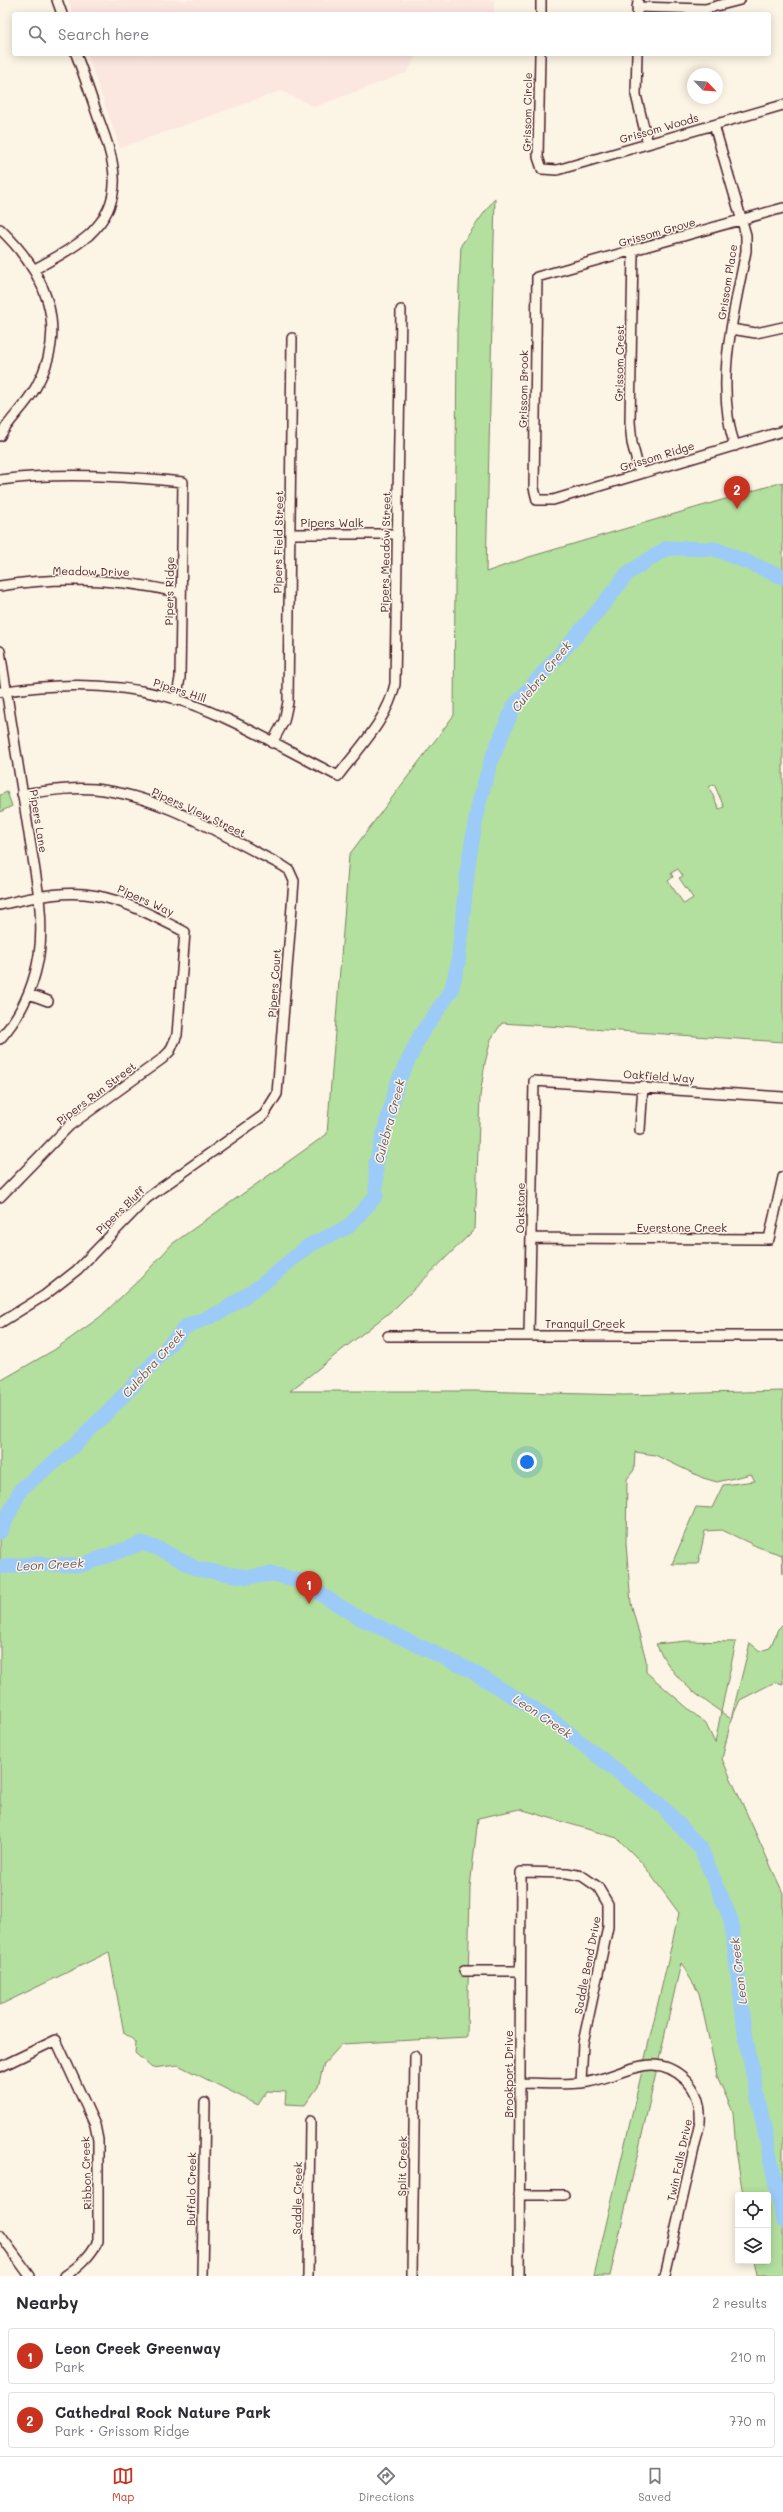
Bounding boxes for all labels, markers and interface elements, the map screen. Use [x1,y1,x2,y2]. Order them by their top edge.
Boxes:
search box [12,12,771,56]
icon: search [26,23,48,45]
text: Search here [58,24,149,44]
north arrow [687,68,723,104]
street label: Grissom Circle [519,72,535,152]
street label: Grissom Woods [618,110,700,146]
street label: Grissom Grove [617,214,697,250]
street label: Grissom Place [714,243,740,321]
street label: Grissom Crest [611,324,627,402]
street label: Grissom Brook [515,350,531,428]
street label: Grissom Ridge [618,437,696,474]
pin: 2 [724,476,750,509]
street label: Pipers Field Street [270,490,286,593]
street label: Pipers Meadow Street [376,491,394,613]
street label: Pipers Walk [300,515,364,530]
street label: Pipers Ridge [161,556,177,625]
street label: Meadow Drive [52,563,130,579]
water label: Culebra Creek [508,637,575,715]
street label: Pipers Hill [152,674,208,706]
street label: Pipers View Street [149,784,249,840]
street label: Pipers Lane [27,788,51,854]
street label: Pipers Way [115,881,177,919]
street label: Pipers Court [264,948,284,1018]
street label: Pipers Run Street [53,1058,139,1128]
street label: Oakfield Way [623,1066,695,1086]
water label: Culebra Creek [370,1077,408,1165]
street label: Pipers Bluff [92,1182,148,1237]
street label: Oakstone [512,1182,528,1234]
street label: Everstone Creek [637,1220,727,1235]
street label: Tranquil Creek [545,1316,625,1331]
water label: Culebra Creek [118,1325,188,1400]
your location [517,1452,537,1472]
water label: Leon Creek [16,1554,85,1574]
pin: 1 [296,1571,322,1604]
water label: Leon Creek [511,1691,576,1742]
street label: Saddle Bend Drive [570,1915,604,2015]
water label: Leon Creek [726,1936,750,2005]
street label: Brookport Drive [501,2030,516,2118]
street label: Twin Falls Drive [663,2117,695,2203]
street label: Ribbon Creek [77,2136,95,2210]
street label: Split Creek [394,2136,410,2196]
street label: Buffalo Creek [183,2152,199,2226]
street label: Saddle Creek [289,2161,305,2235]
map controls [735,2192,771,2264]
button: locate [735,2192,771,2228]
button: layers [735,2228,771,2264]
text: Nearby [16,2291,78,2313]
text: 2 results [712,2294,767,2311]
text: Leon Creek Greenway [55,2338,221,2358]
text: 1 [27,2348,33,2365]
text: 210 m [730,2348,766,2365]
text: Park [55,2358,84,2375]
text: Cathedral Rock Nature Park [55,2402,271,2422]
text: 2 [26,2412,34,2429]
text: 770 m [729,2412,766,2429]
text: Park · Grissom Ridge [55,2422,190,2439]
tab: Map [112,2465,134,2504]
tab: Directions [358,2465,414,2504]
tab: Saved [638,2465,671,2504]

